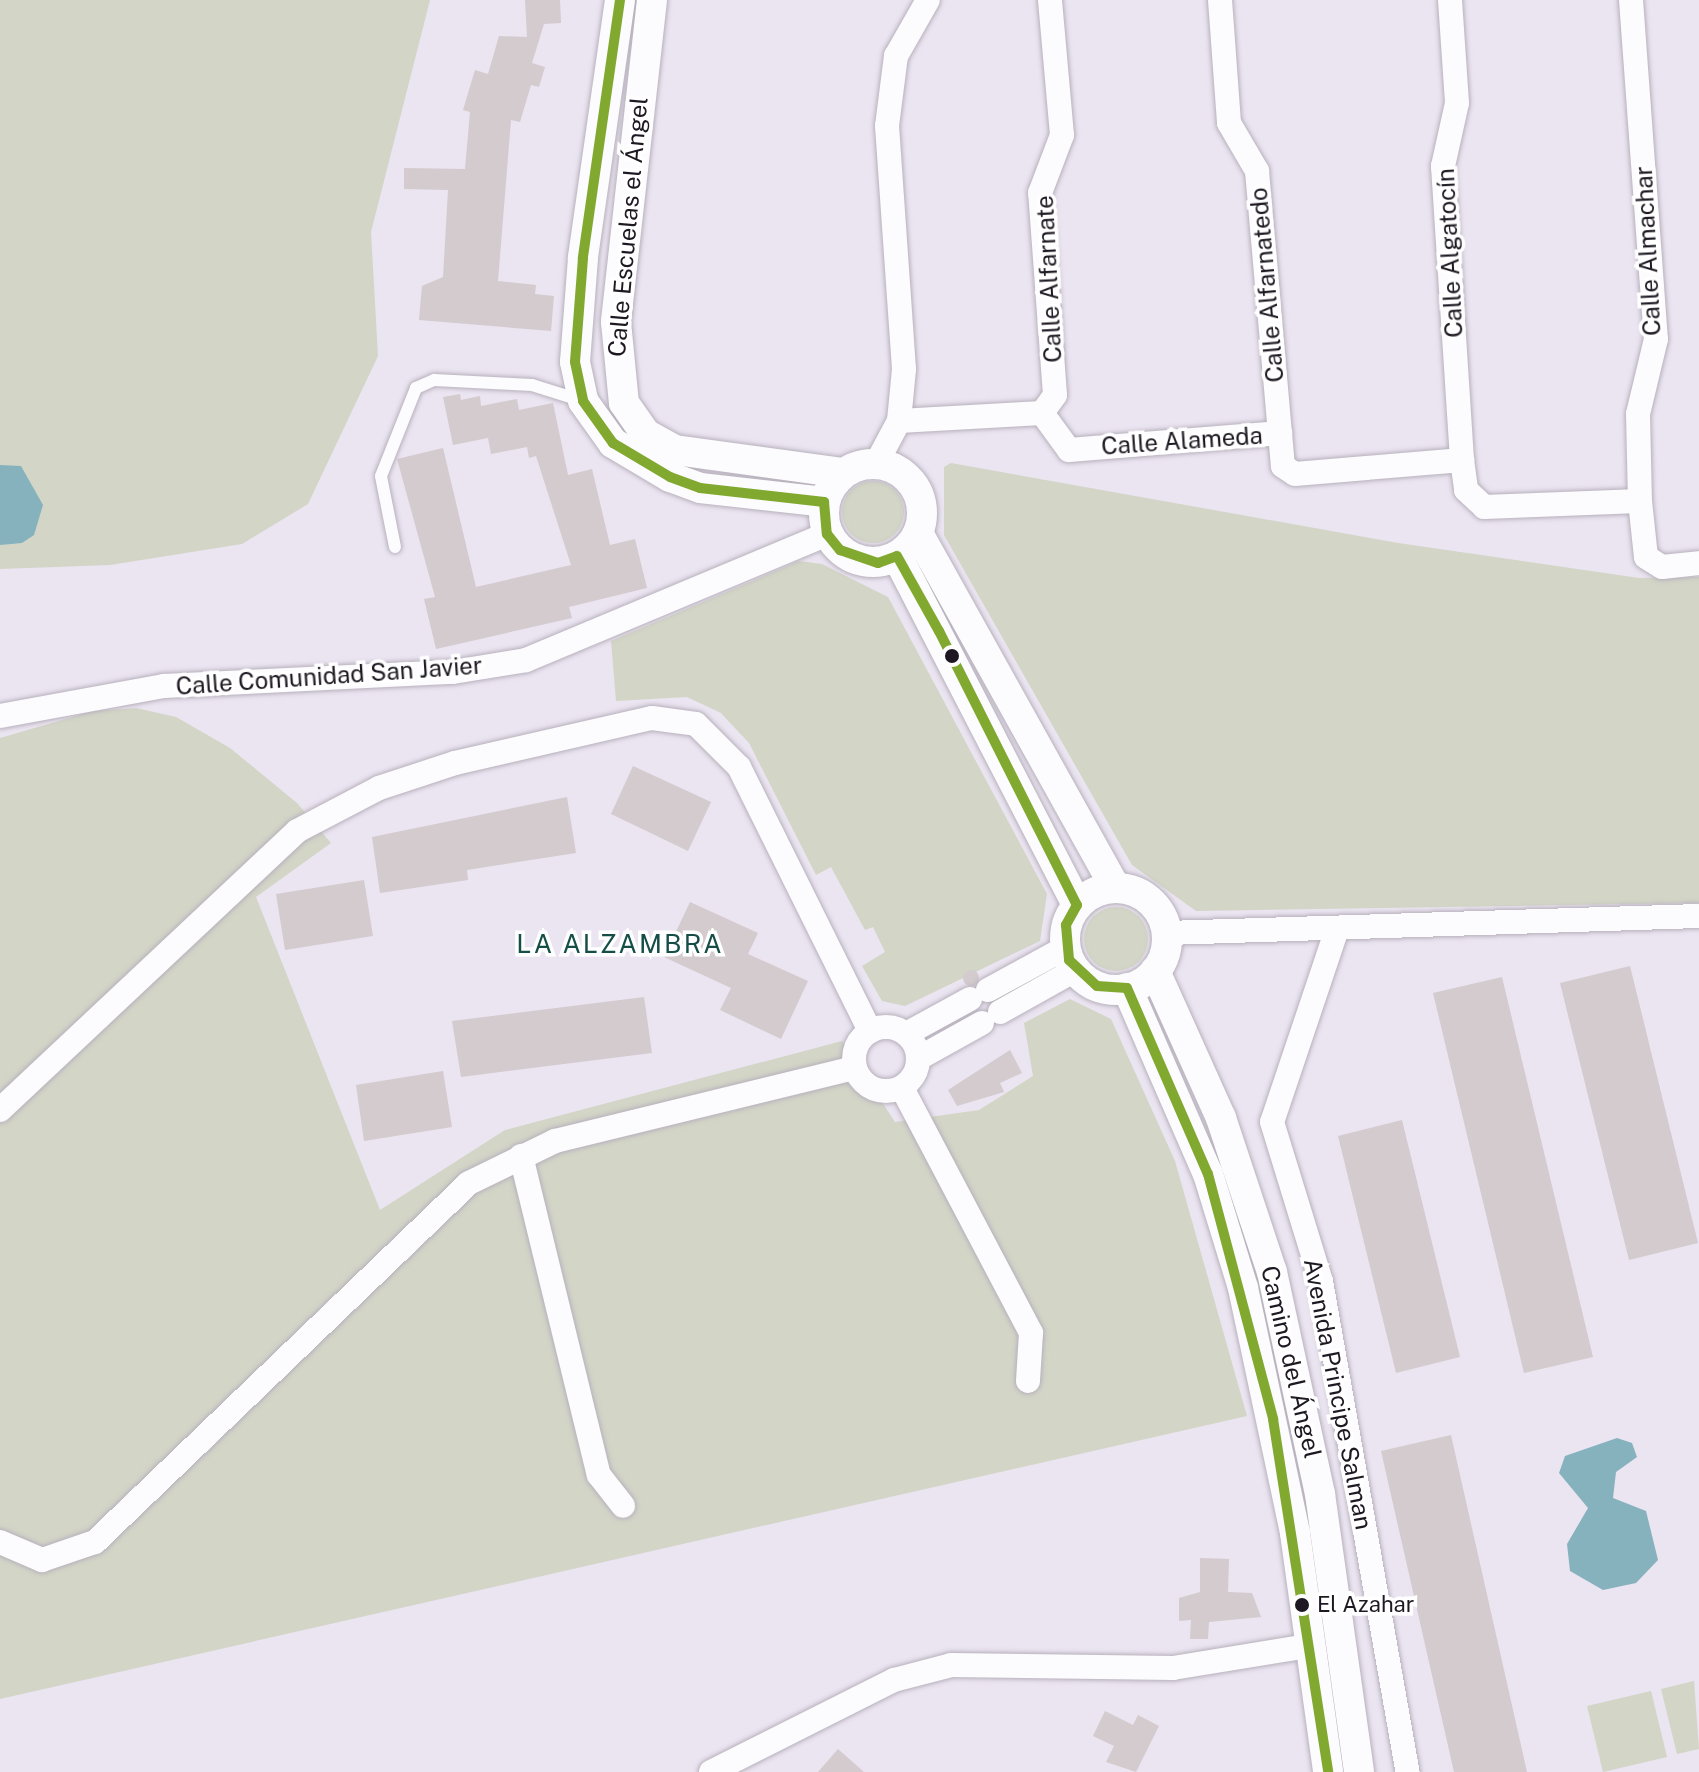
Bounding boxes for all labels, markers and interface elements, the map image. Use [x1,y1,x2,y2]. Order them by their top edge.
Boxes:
street label: Calle Escuelas el Ángel [602,96,654,358]
street label: Calle Almachar [1629,165,1667,337]
street label: Calle Algatocín [1431,167,1469,339]
street label: Calle Alfarnatedo [1244,186,1290,384]
street label: Calle Alfarnate [1030,194,1068,364]
street label: Calle Alameda [1100,421,1264,461]
unlabelled marker [944,648,960,664]
street label: Calle Comunidad San Javier [175,651,483,701]
district label: LA ALZAMBRA [516,928,724,960]
street label: Avenida Principe Salman [1298,1256,1378,1532]
street label: Camino del Ángel [1255,1263,1327,1461]
place label: El Azahar [1317,1592,1414,1618]
marker: El Azahar [1294,1597,1310,1613]

